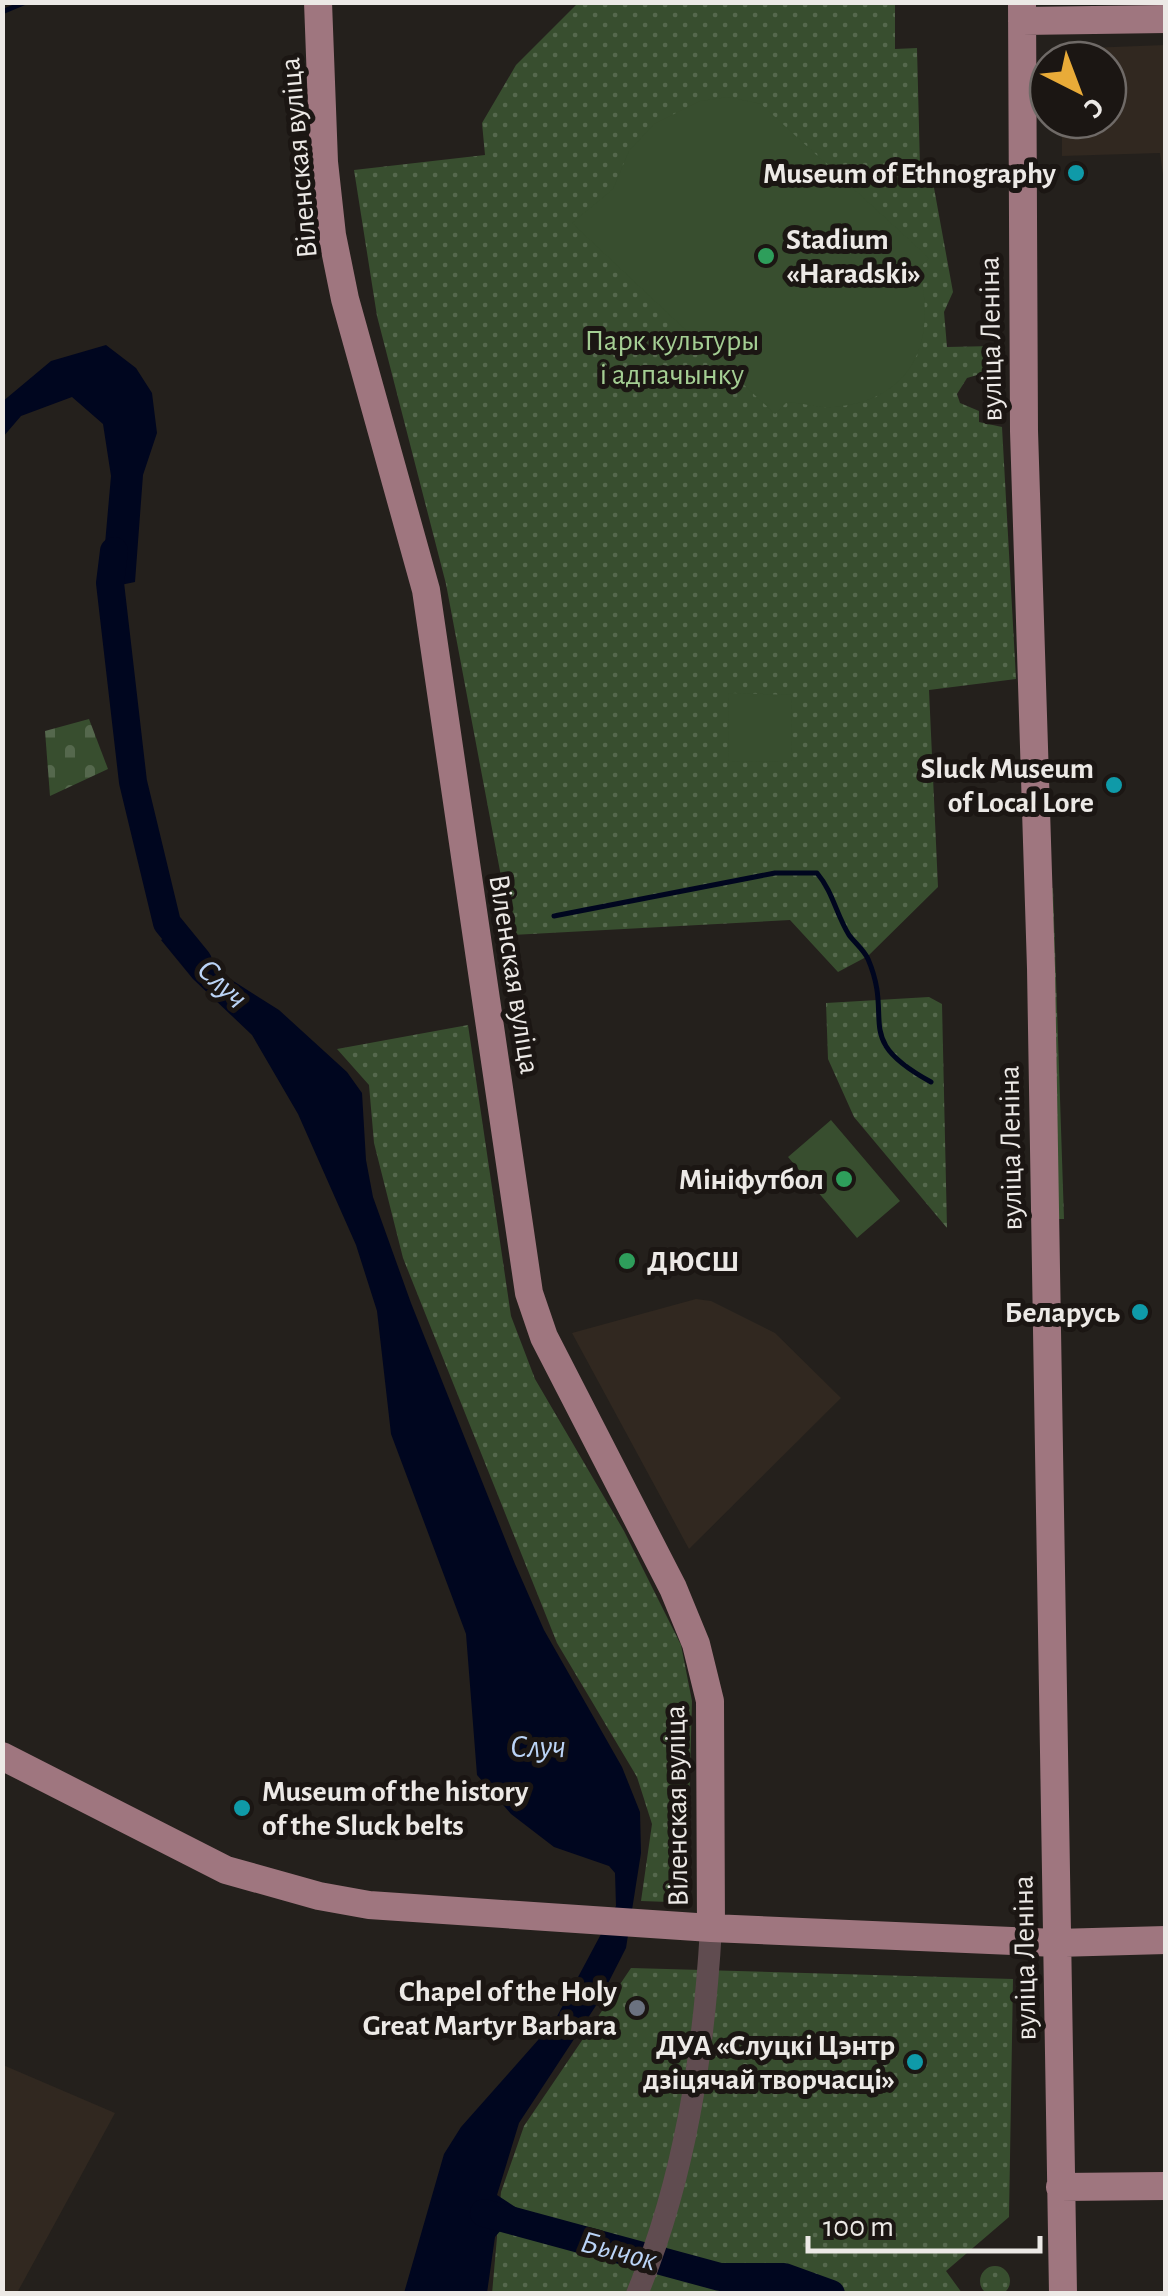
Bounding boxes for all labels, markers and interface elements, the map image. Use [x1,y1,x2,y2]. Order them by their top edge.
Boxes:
north arrow [1028,40,1128,140]
street label: Віленская вуліца [275,56,323,260]
text: С [1078,92,1109,123]
place label: Museum of Ethnography [763,159,1057,189]
marker: Museum of Ethnography [1065,162,1087,184]
place label: Stadium «Haradski» [786,225,921,289]
marker: Stadium «Haradski» [755,245,777,267]
street label: вуліца Леніна [975,256,1007,422]
park label: Парк культуры і адпачынку [584,326,760,390]
place label: Sluck Museum of Local Lore [920,754,1094,818]
marker: Sluck Museum of Local Lore [1103,774,1125,796]
street label: Віленская вуліца [483,872,545,1076]
water label: Случ [191,953,253,1015]
street label: вуліца Леніна [995,1065,1027,1231]
place label: Мініфутбол [679,1165,824,1195]
marker: Мініфутбол [833,1168,855,1190]
place label: ДЮСШ [647,1247,740,1277]
marker: ДЮСШ [616,1250,638,1272]
place label: Беларусь [1005,1298,1120,1328]
marker: Беларусь [1129,1301,1151,1323]
street label: Віленская вуліца [660,1705,694,1907]
water label: Случ [510,1731,566,1763]
place label: Museum of the history of the Sluck belts [262,1777,529,1841]
marker: Museum of the history of the Sluck belts [231,1797,253,1819]
street label: вуліца Леніна [1009,1875,1041,2041]
place label: Chapel of the Holy Great Martyr Barbara [363,1977,618,2041]
marker: Chapel of the Holy Great Martyr Barbara [626,1997,648,2019]
place label: ДУА «Слуцкі Цэнтр дзіцячай творчасці» [643,2031,895,2095]
marker: ДУА «Слуцкі Цэнтр дзіцячай творчасці» [904,2051,926,2073]
scale bar [808,2191,1040,2253]
text: 100 m [823,2212,894,2242]
water label: Бычок [577,2225,661,2277]

